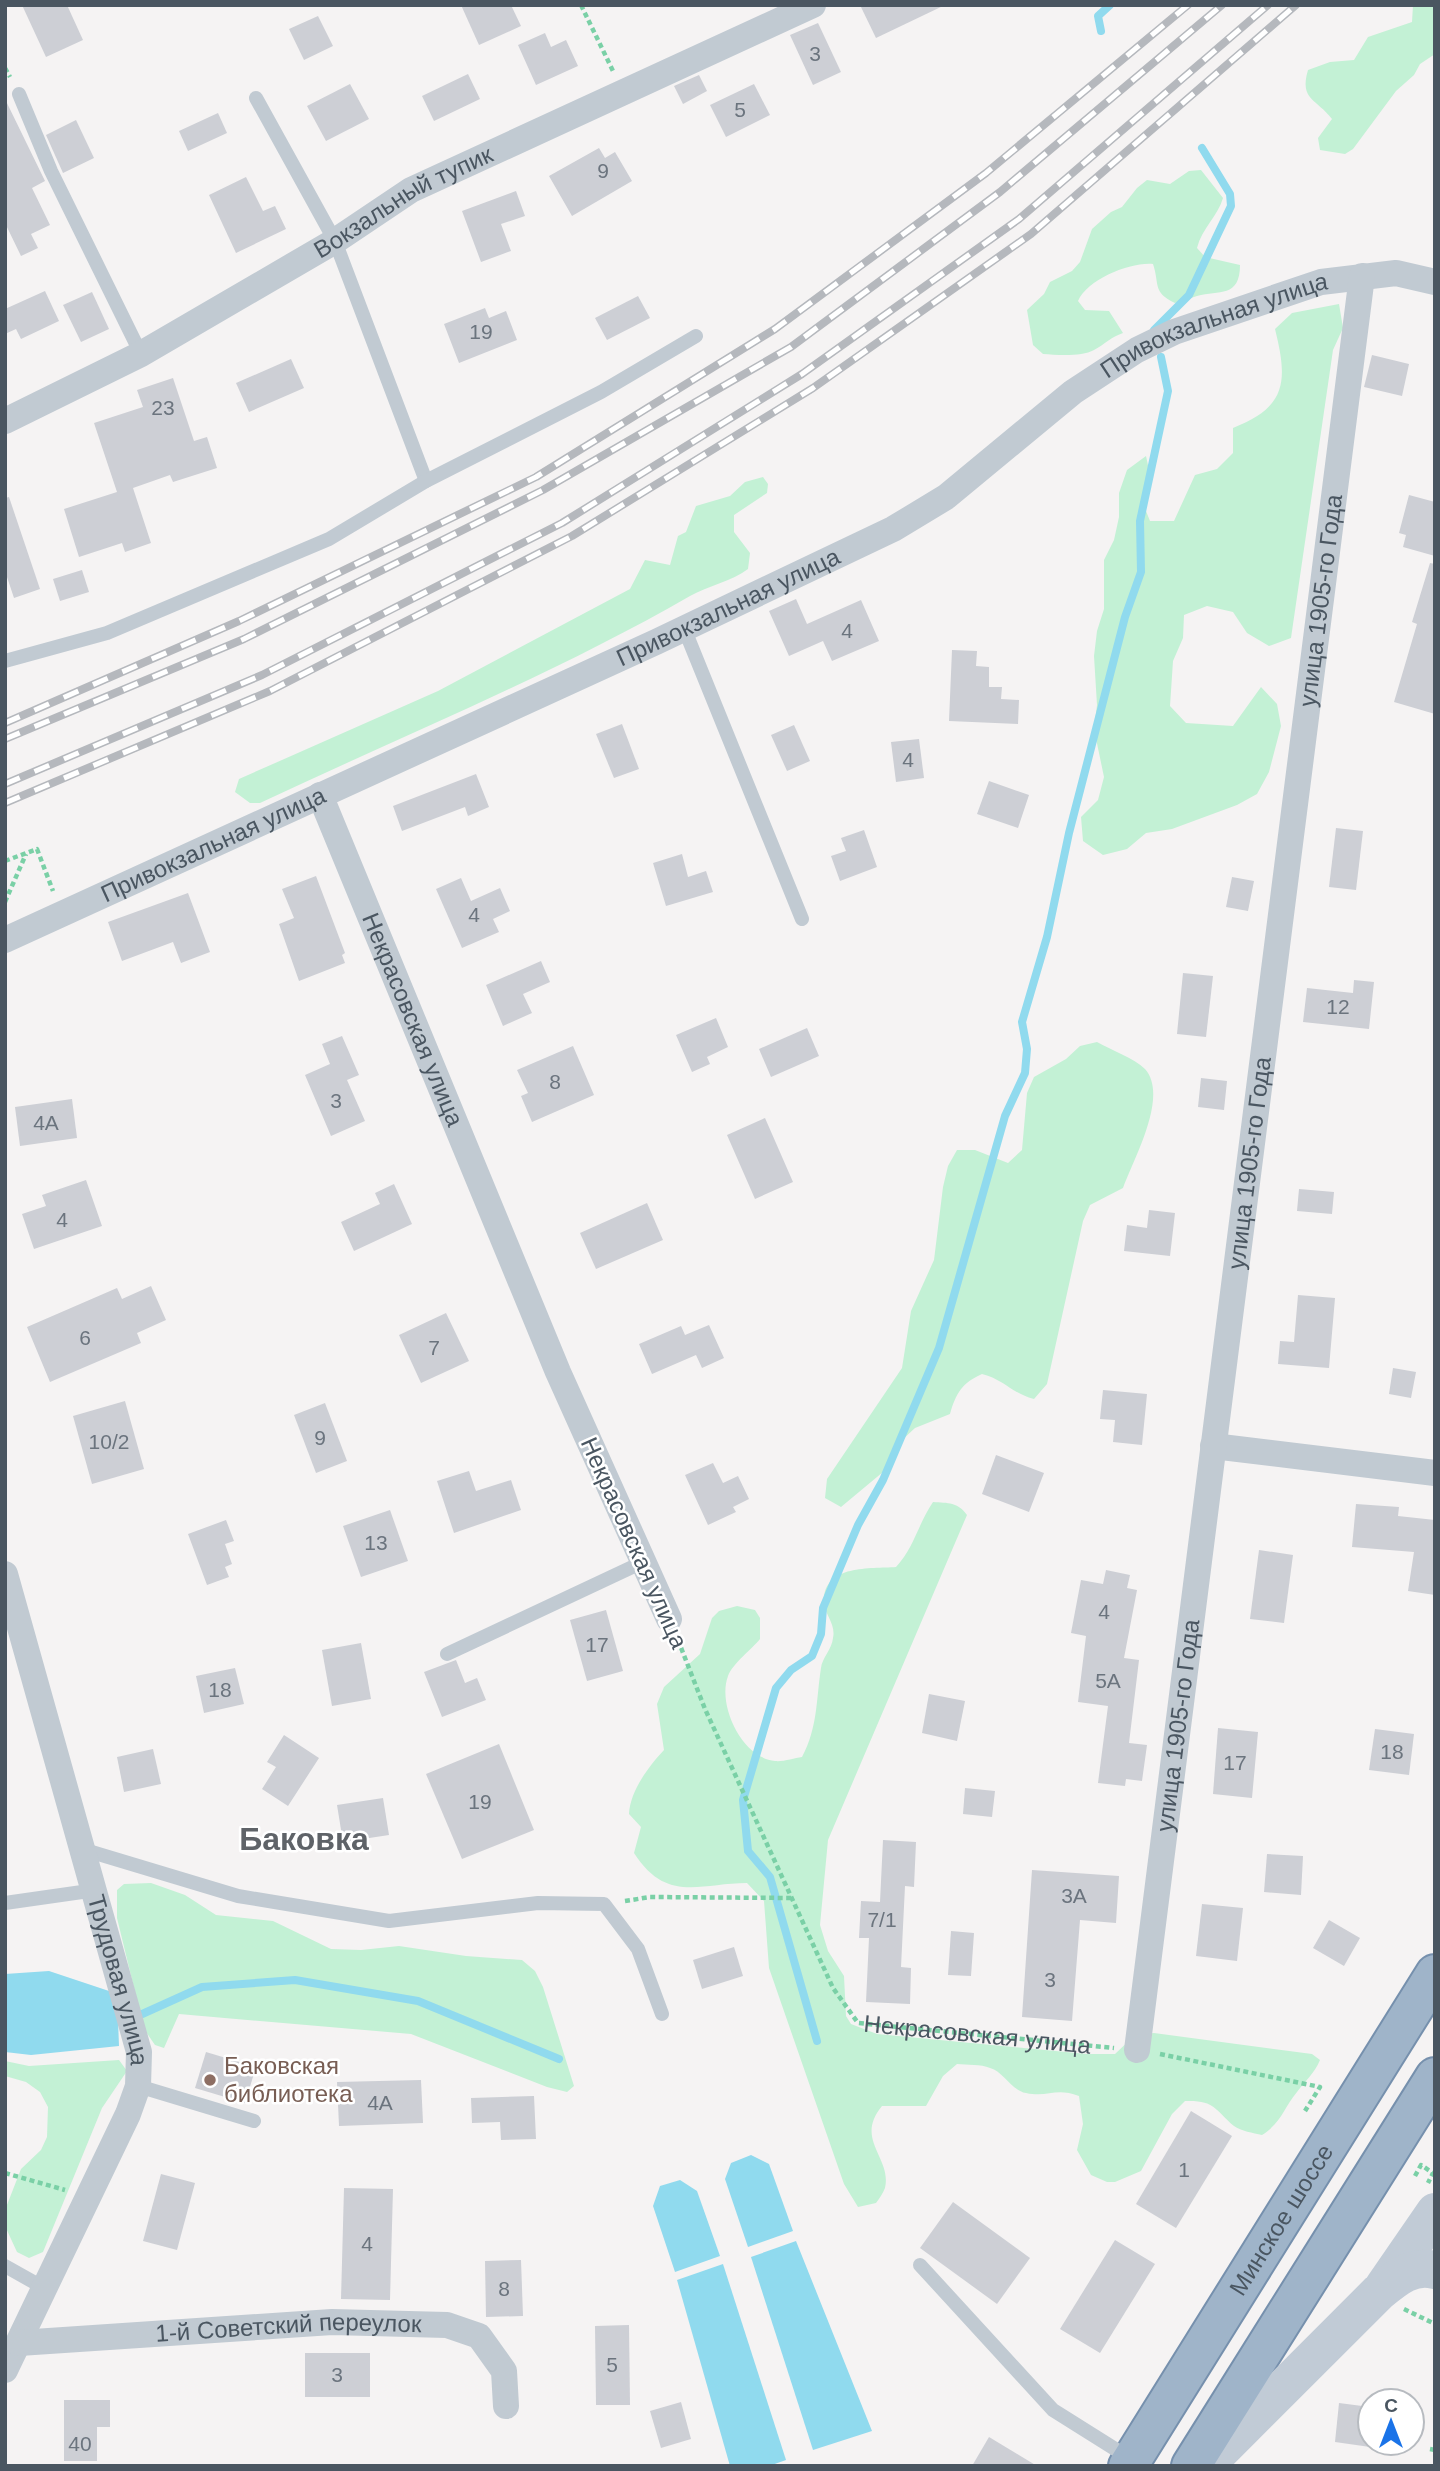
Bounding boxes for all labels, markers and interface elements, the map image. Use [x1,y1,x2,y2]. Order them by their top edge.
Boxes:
house number: 3 [809,42,821,65]
house number: 5 [734,98,746,121]
street label: Вокзальный тупик [309,140,497,263]
house number: 9 [597,159,609,182]
street label: Привокзальная улица [1095,267,1330,383]
house number: 19 [469,320,493,343]
house number: 23 [151,396,175,419]
street label: улица 1905-го Года [1293,492,1347,708]
street label: Привокзальная улица [612,542,844,671]
house number: 4 [841,619,853,642]
house number: 4 [902,748,914,771]
street label: Привокзальная улица [97,781,330,907]
house number: 4 [468,903,480,926]
street label: Некрасовская улица [357,909,469,1131]
house number: 12 [1326,995,1350,1018]
street label: улица 1905-го Года [1222,1055,1276,1271]
house number: 8 [549,1070,561,1093]
house number: 3 [330,1089,342,1112]
house number: 4А [33,1111,59,1134]
house number: 4 [56,1208,68,1231]
house number: 6 [79,1326,91,1349]
house number: 7 [428,1336,440,1359]
house number: 9 [314,1426,326,1449]
house number: 10/2 [89,1430,129,1453]
street label: Некрасовская улица [576,1433,693,1653]
house number: 13 [364,1531,388,1554]
house number: 4 [1098,1600,1110,1623]
street label: улица 1905-го Года [1151,1617,1205,1833]
house number: 17 [585,1633,609,1656]
house number: 5А [1095,1669,1121,1692]
house number: 18 [208,1678,232,1701]
house number: 18 [1380,1740,1404,1763]
house number: 17 [1223,1751,1247,1774]
house number: 19 [468,1790,492,1813]
district label: Баковка [239,1821,369,1857]
house number: 3А [1061,1884,1087,1907]
street label: Трудовая улица [83,1892,153,2067]
house number: 7/1 [867,1908,897,1931]
house number: 3 [1044,1968,1056,1991]
street label: Некрасовская улица [863,2010,1093,2059]
place label: Баковская библиотека [224,2052,353,2107]
marker: Баковская библиотека [202,2072,218,2088]
house number: 4А [367,2091,393,2114]
street label: Минское шоссе [1224,2139,1338,2300]
house number: 1 [1178,2158,1190,2181]
house number: 4 [361,2232,373,2255]
house number: 8 [498,2277,510,2300]
street label: 1-й Советский переулок [155,2308,422,2347]
house number: 5 [606,2353,618,2376]
house number: 3 [331,2363,343,2386]
north arrow [1356,2387,1426,2457]
text: С [1384,2395,1398,2416]
house number: 40 [68,2432,92,2455]

